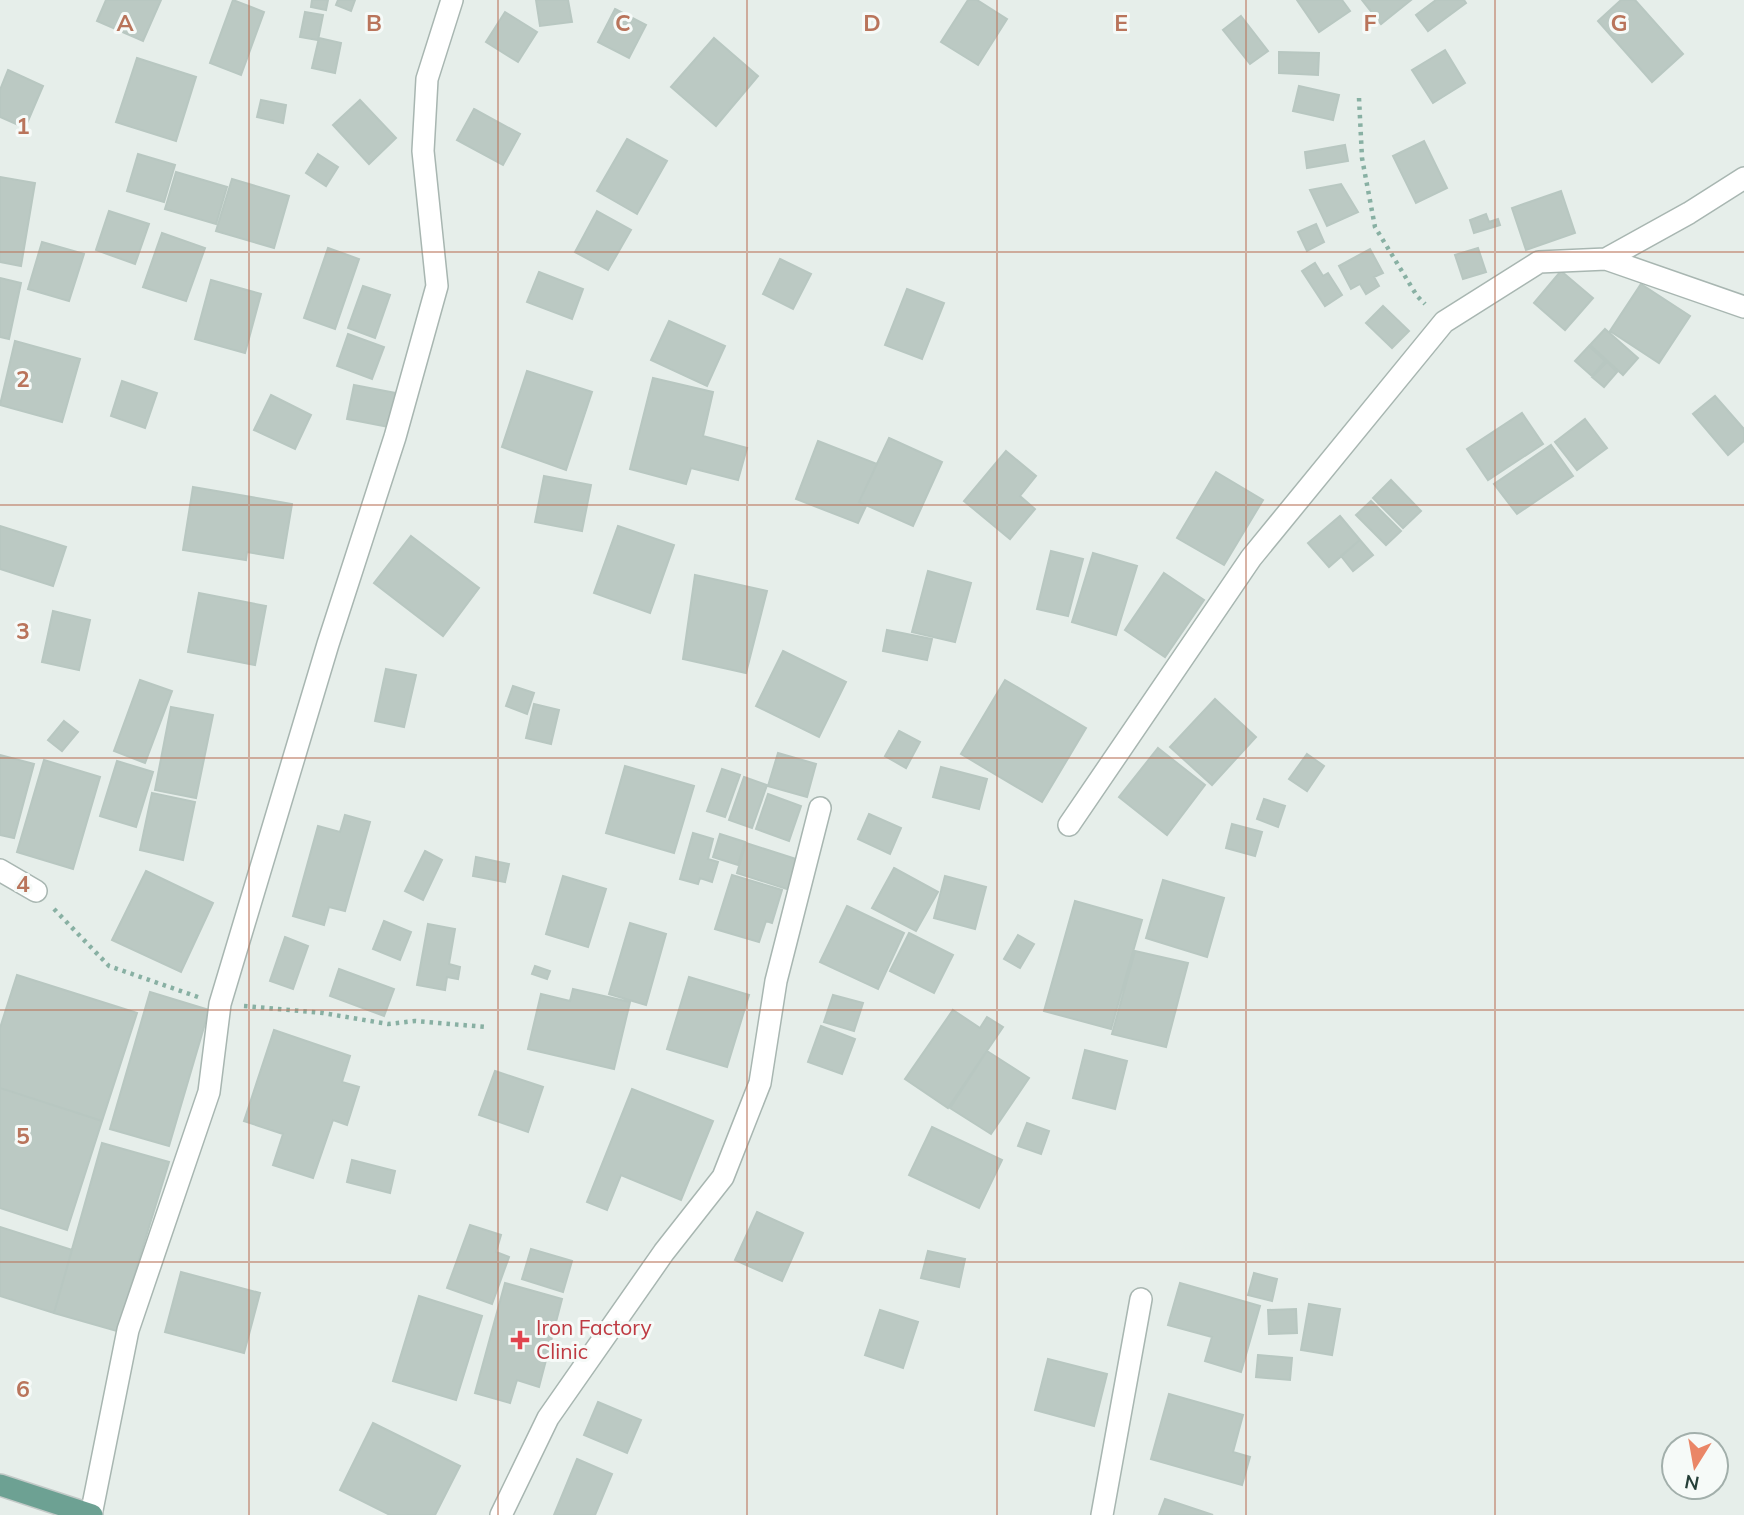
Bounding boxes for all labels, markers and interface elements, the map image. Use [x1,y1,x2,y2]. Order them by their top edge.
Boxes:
text: A [116,8,134,37]
text: B [366,8,382,37]
text: C [615,8,631,37]
text: D [863,8,881,37]
text: E [1114,8,1128,37]
text: F [1363,8,1377,37]
text: G [1610,8,1628,37]
text: 1 [16,111,30,140]
text: 2 [16,364,30,393]
text: 3 [16,616,30,645]
text: 4 [16,869,30,898]
text: 5 [16,1121,30,1150]
place label: Iron Factory Clinic [536,1314,652,1364]
marker: Iron Factory Clinic [510,1330,530,1350]
text: 6 [16,1374,30,1403]
north arrow [1660,1431,1730,1501]
text: N [1682,1470,1701,1496]

